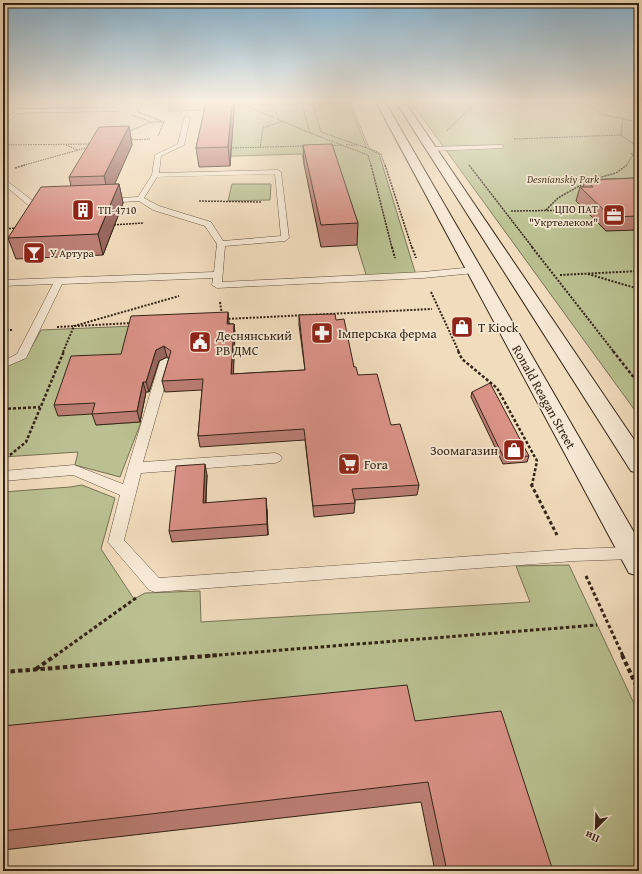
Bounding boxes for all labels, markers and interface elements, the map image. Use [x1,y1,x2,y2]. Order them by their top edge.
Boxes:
park label: Desnianskiy Park [526,171,600,187]
building icon: ТП-4710 [70,197,96,223]
place label: ЦПО ПАТ "Укртелеком" [529,201,598,230]
place label: ТП-4710 [98,202,136,218]
office icon: ЦПО ПАТ "Укртелеком" [601,202,627,228]
bar icon: У Артура [21,240,47,266]
place label: У Артура [50,245,95,261]
shop icon: T Kiock [449,314,475,340]
place label: T Kiock [478,318,519,337]
pharmacy icon: Імперська ферма [309,320,335,346]
place label: Імперська ферма [338,324,438,343]
place label: Деснянський РВ ДМС [215,326,292,360]
public building icon: Деснянський РВ ДМС [187,329,213,355]
street label: Ronald Reagan Street [507,341,581,453]
shop icon: Зоомагазин [501,437,527,463]
place label: Зоомагазин [430,441,498,460]
supermarket icon: Fora [336,451,362,477]
place label: Fora [364,455,389,474]
north arrow [576,808,616,848]
text: Пн [582,827,602,847]

